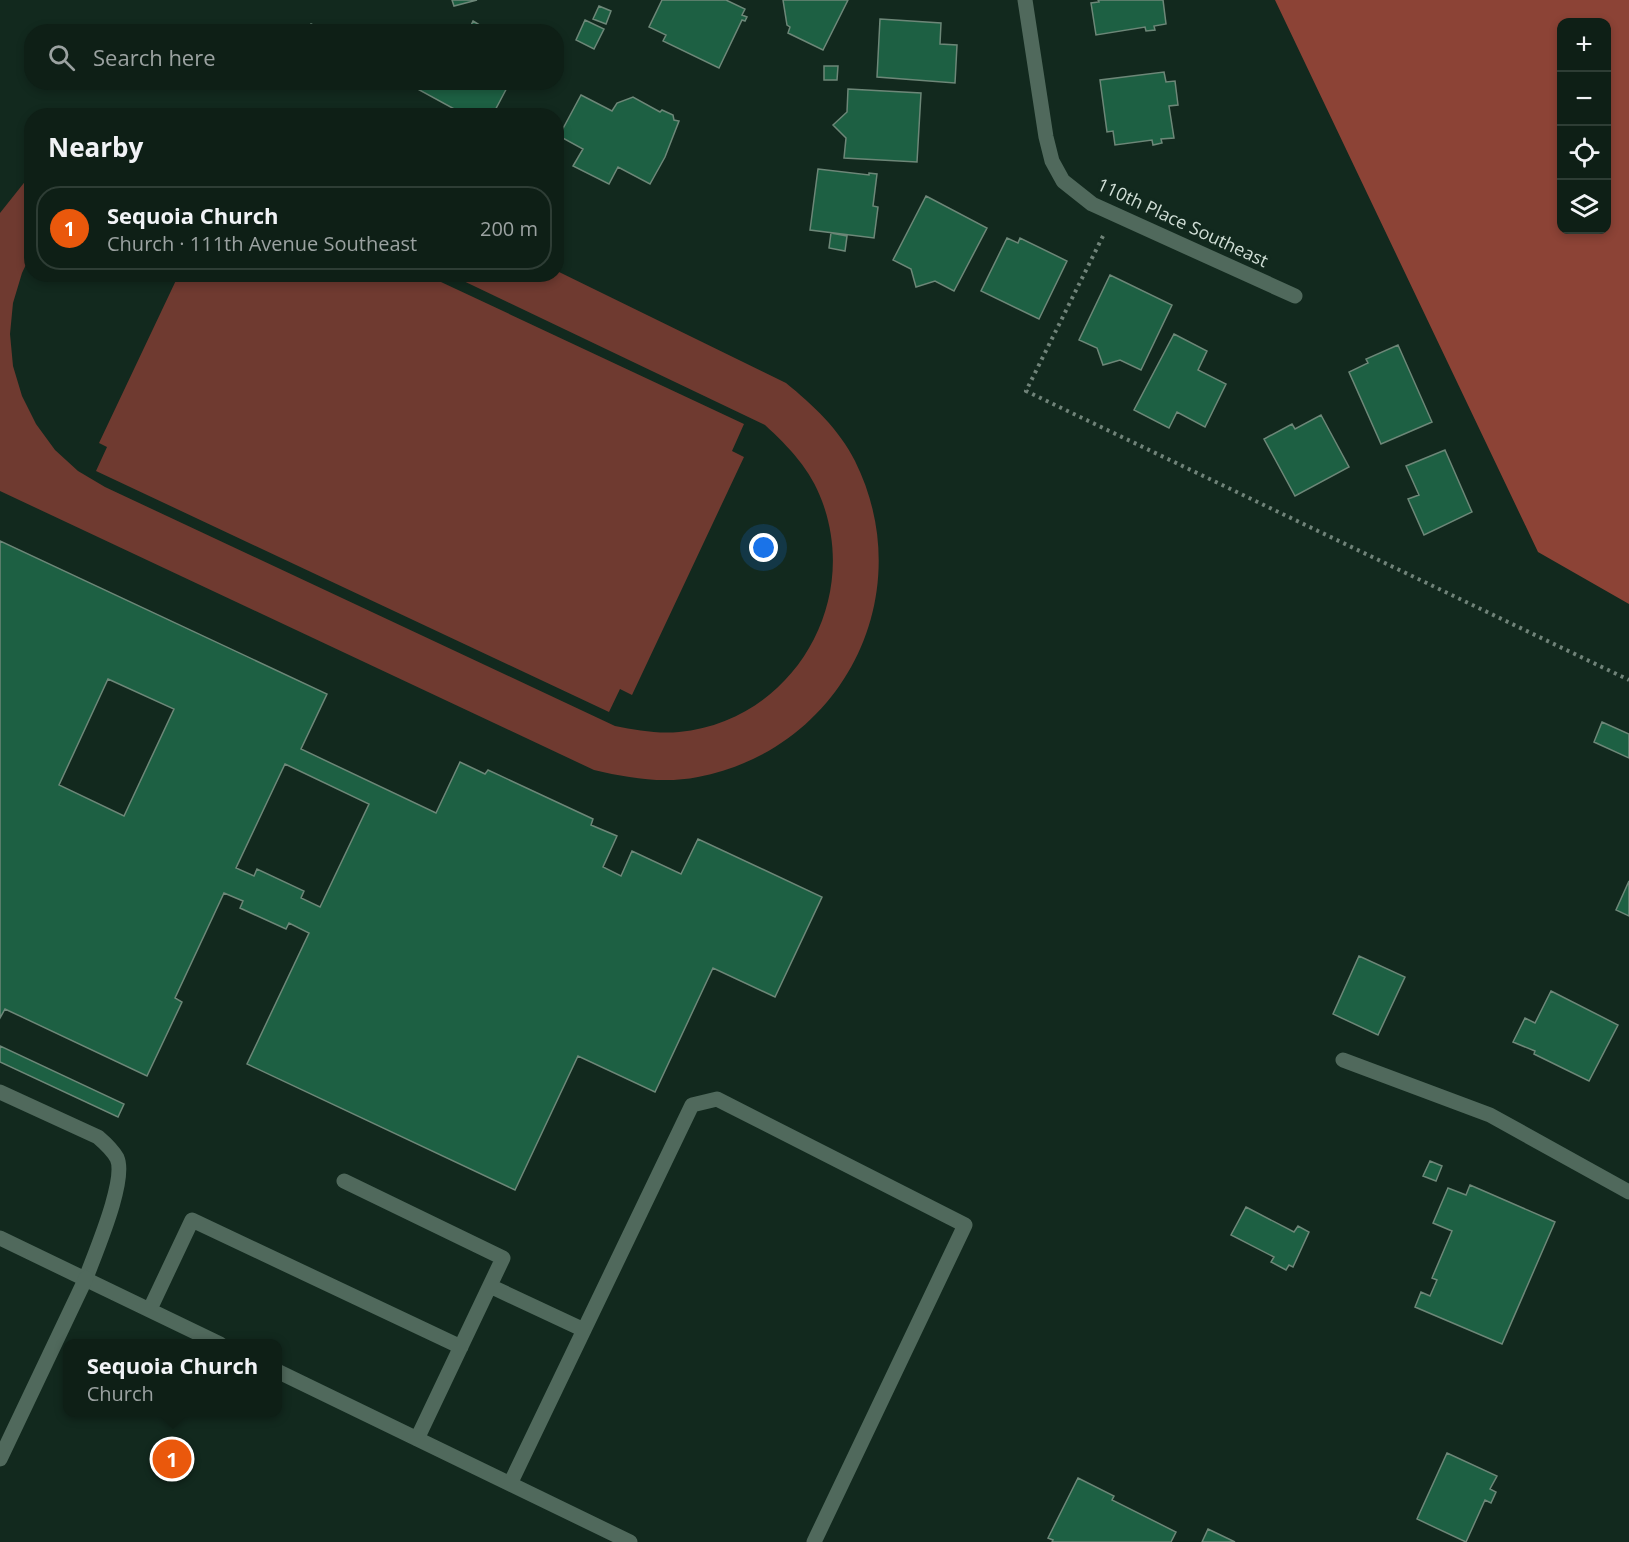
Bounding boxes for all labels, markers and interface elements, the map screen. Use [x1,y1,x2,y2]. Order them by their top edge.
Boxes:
map controls [1557,18,1611,234]
button: + [1557,18,1611,72]
search box [24,24,564,90]
icon: search [45,41,78,74]
text: Search here [93,42,216,72]
button: − [1557,72,1611,126]
button: locate [1557,126,1611,180]
text: Nearby [48,129,143,165]
street label: 110th Place Southeast [1094,172,1272,272]
button: layers [1557,180,1611,234]
text: Sequoia Church [107,200,279,230]
text: 1 [64,215,75,242]
text: 200 m [480,215,538,242]
text: Church · 111th Avenue Southeast [107,230,417,257]
your location [749,533,778,562]
popup [63,1339,282,1417]
text: Sequoia Church [87,1350,258,1380]
text: Church [87,1380,154,1407]
pin: 1 [152,1436,192,1482]

